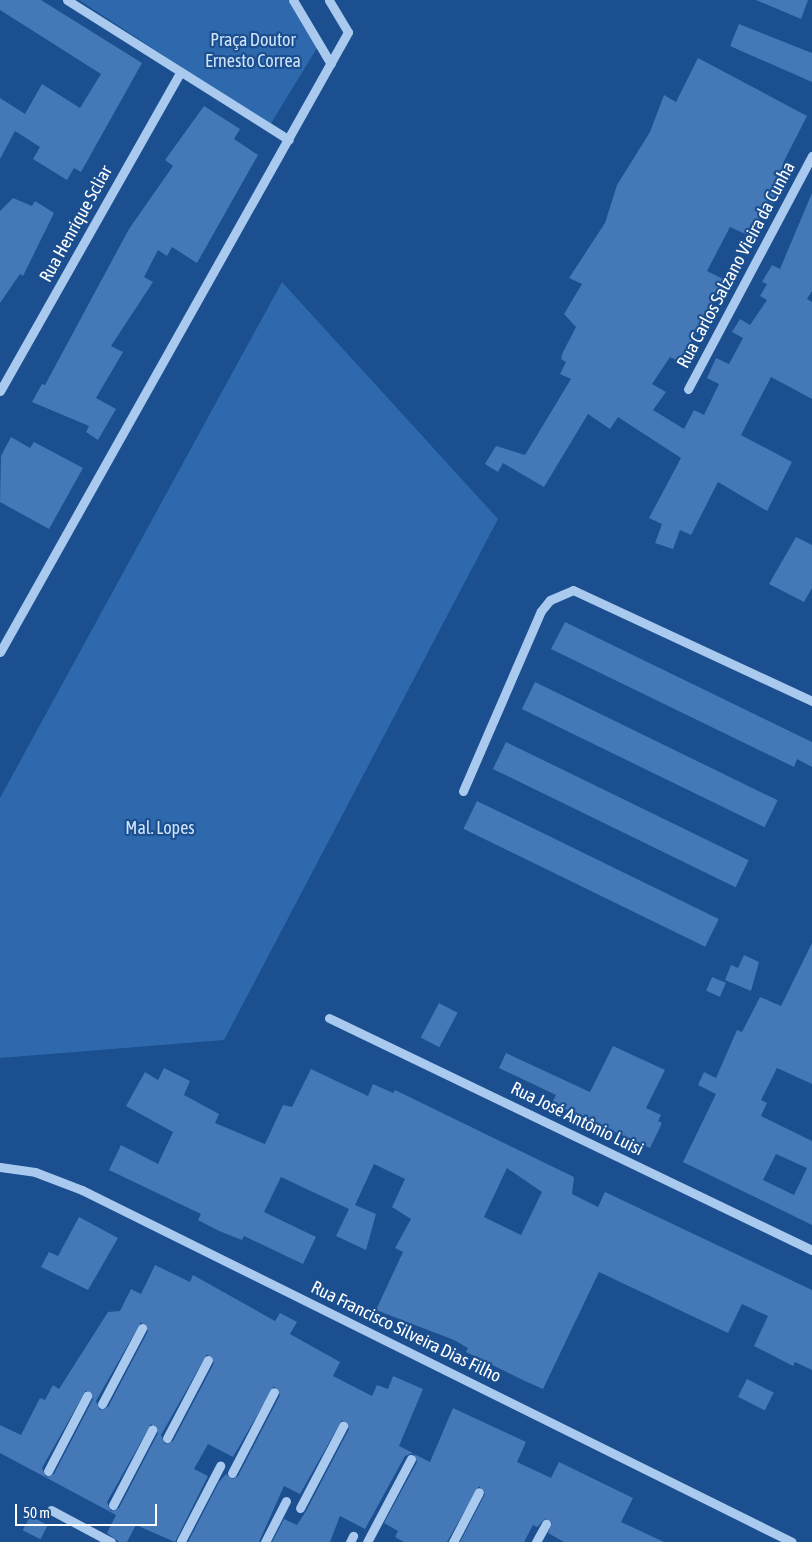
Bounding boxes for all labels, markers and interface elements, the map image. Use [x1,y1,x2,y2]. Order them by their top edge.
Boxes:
park label: Praça Doutor Ernesto Correa [205,30,301,72]
street label: Rua Carlos Salzano Vieira da Cunha [672,158,800,372]
street label: Rua Henrique Scliar [35,162,117,286]
park label: Mal. Lopes [125,817,195,839]
street label: Rua José Antônio Luisi [507,1078,647,1160]
street label: Rua Francisco Silveira Dias Filho [308,1277,504,1387]
scale bar [18,1494,160,1526]
text: 50 m [23,1504,50,1521]

